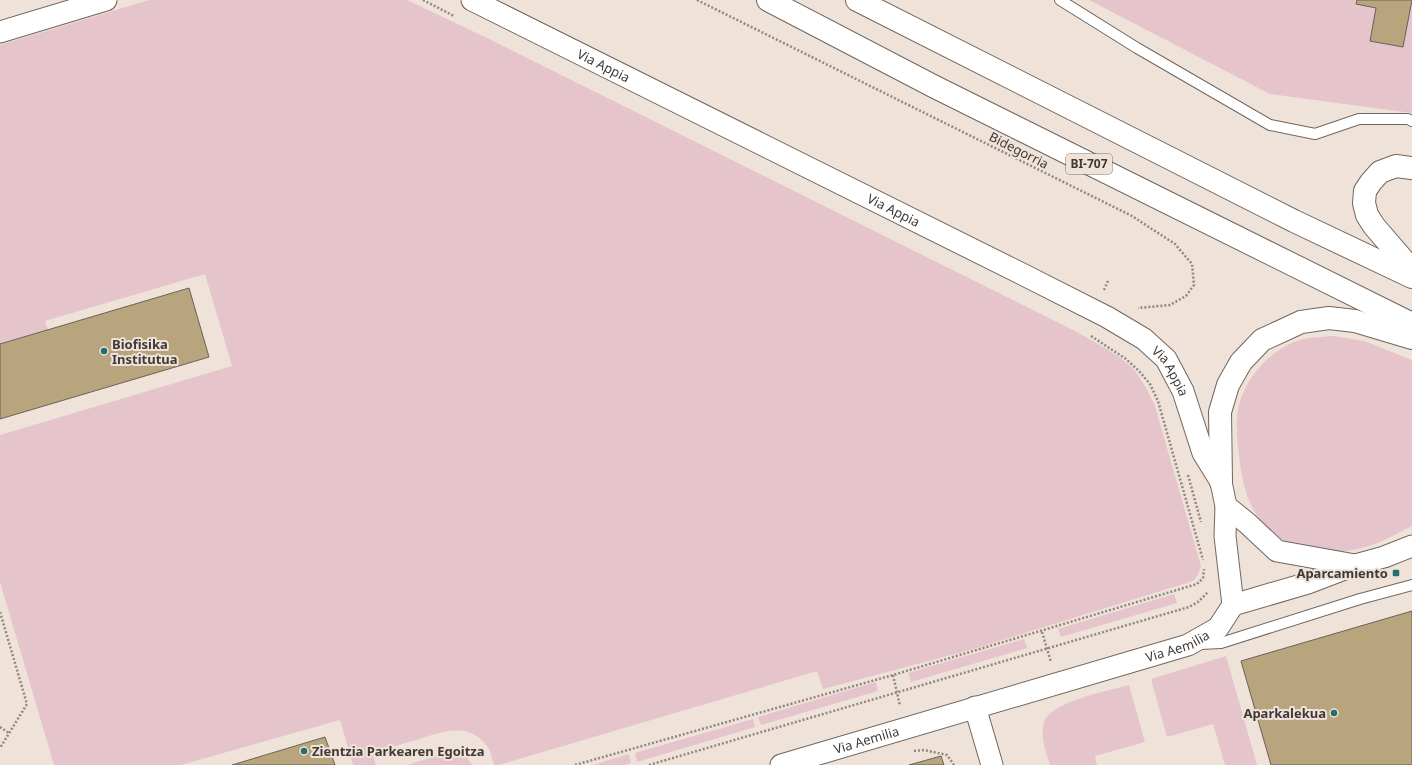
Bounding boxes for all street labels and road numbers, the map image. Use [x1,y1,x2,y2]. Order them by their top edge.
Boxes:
street label: Via Appia [574,45,633,86]
street label: Bidegorria [986,127,1052,173]
road number: BI-707 [1066,154,1112,174]
street label: Via Appia [864,189,923,231]
street label: Via Appia [1148,342,1193,398]
street label: Via Aemilia [1143,626,1213,666]
street label: Via Aemilia [832,722,901,758]

